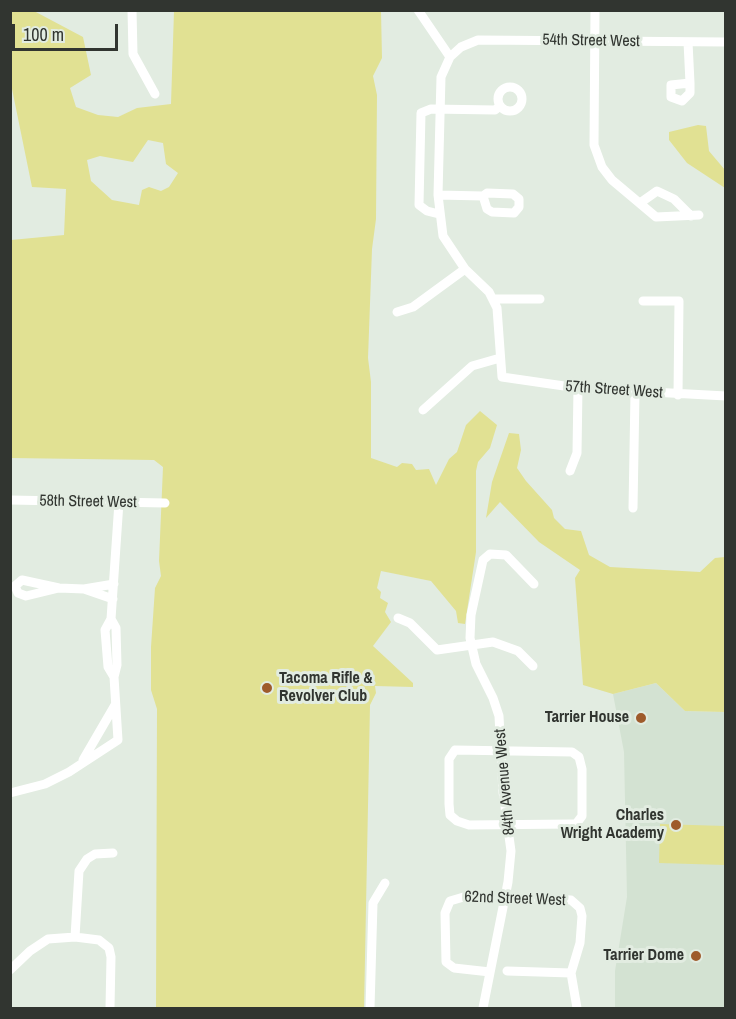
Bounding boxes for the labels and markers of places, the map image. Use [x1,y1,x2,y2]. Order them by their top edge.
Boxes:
place label: Tacoma Rifle & Revolver Club [279,669,373,707]
marker: Tacoma Rifle & Revolver Club [260,681,274,695]
place label: Tarrier House [545,708,629,728]
marker: Tarrier House [634,711,648,725]
place label: Charles Wright Academy [561,806,664,844]
marker: Charles Wright Academy [669,818,683,832]
place label: Tarrier Dome [603,946,684,966]
marker: Tarrier Dome [689,949,703,963]

